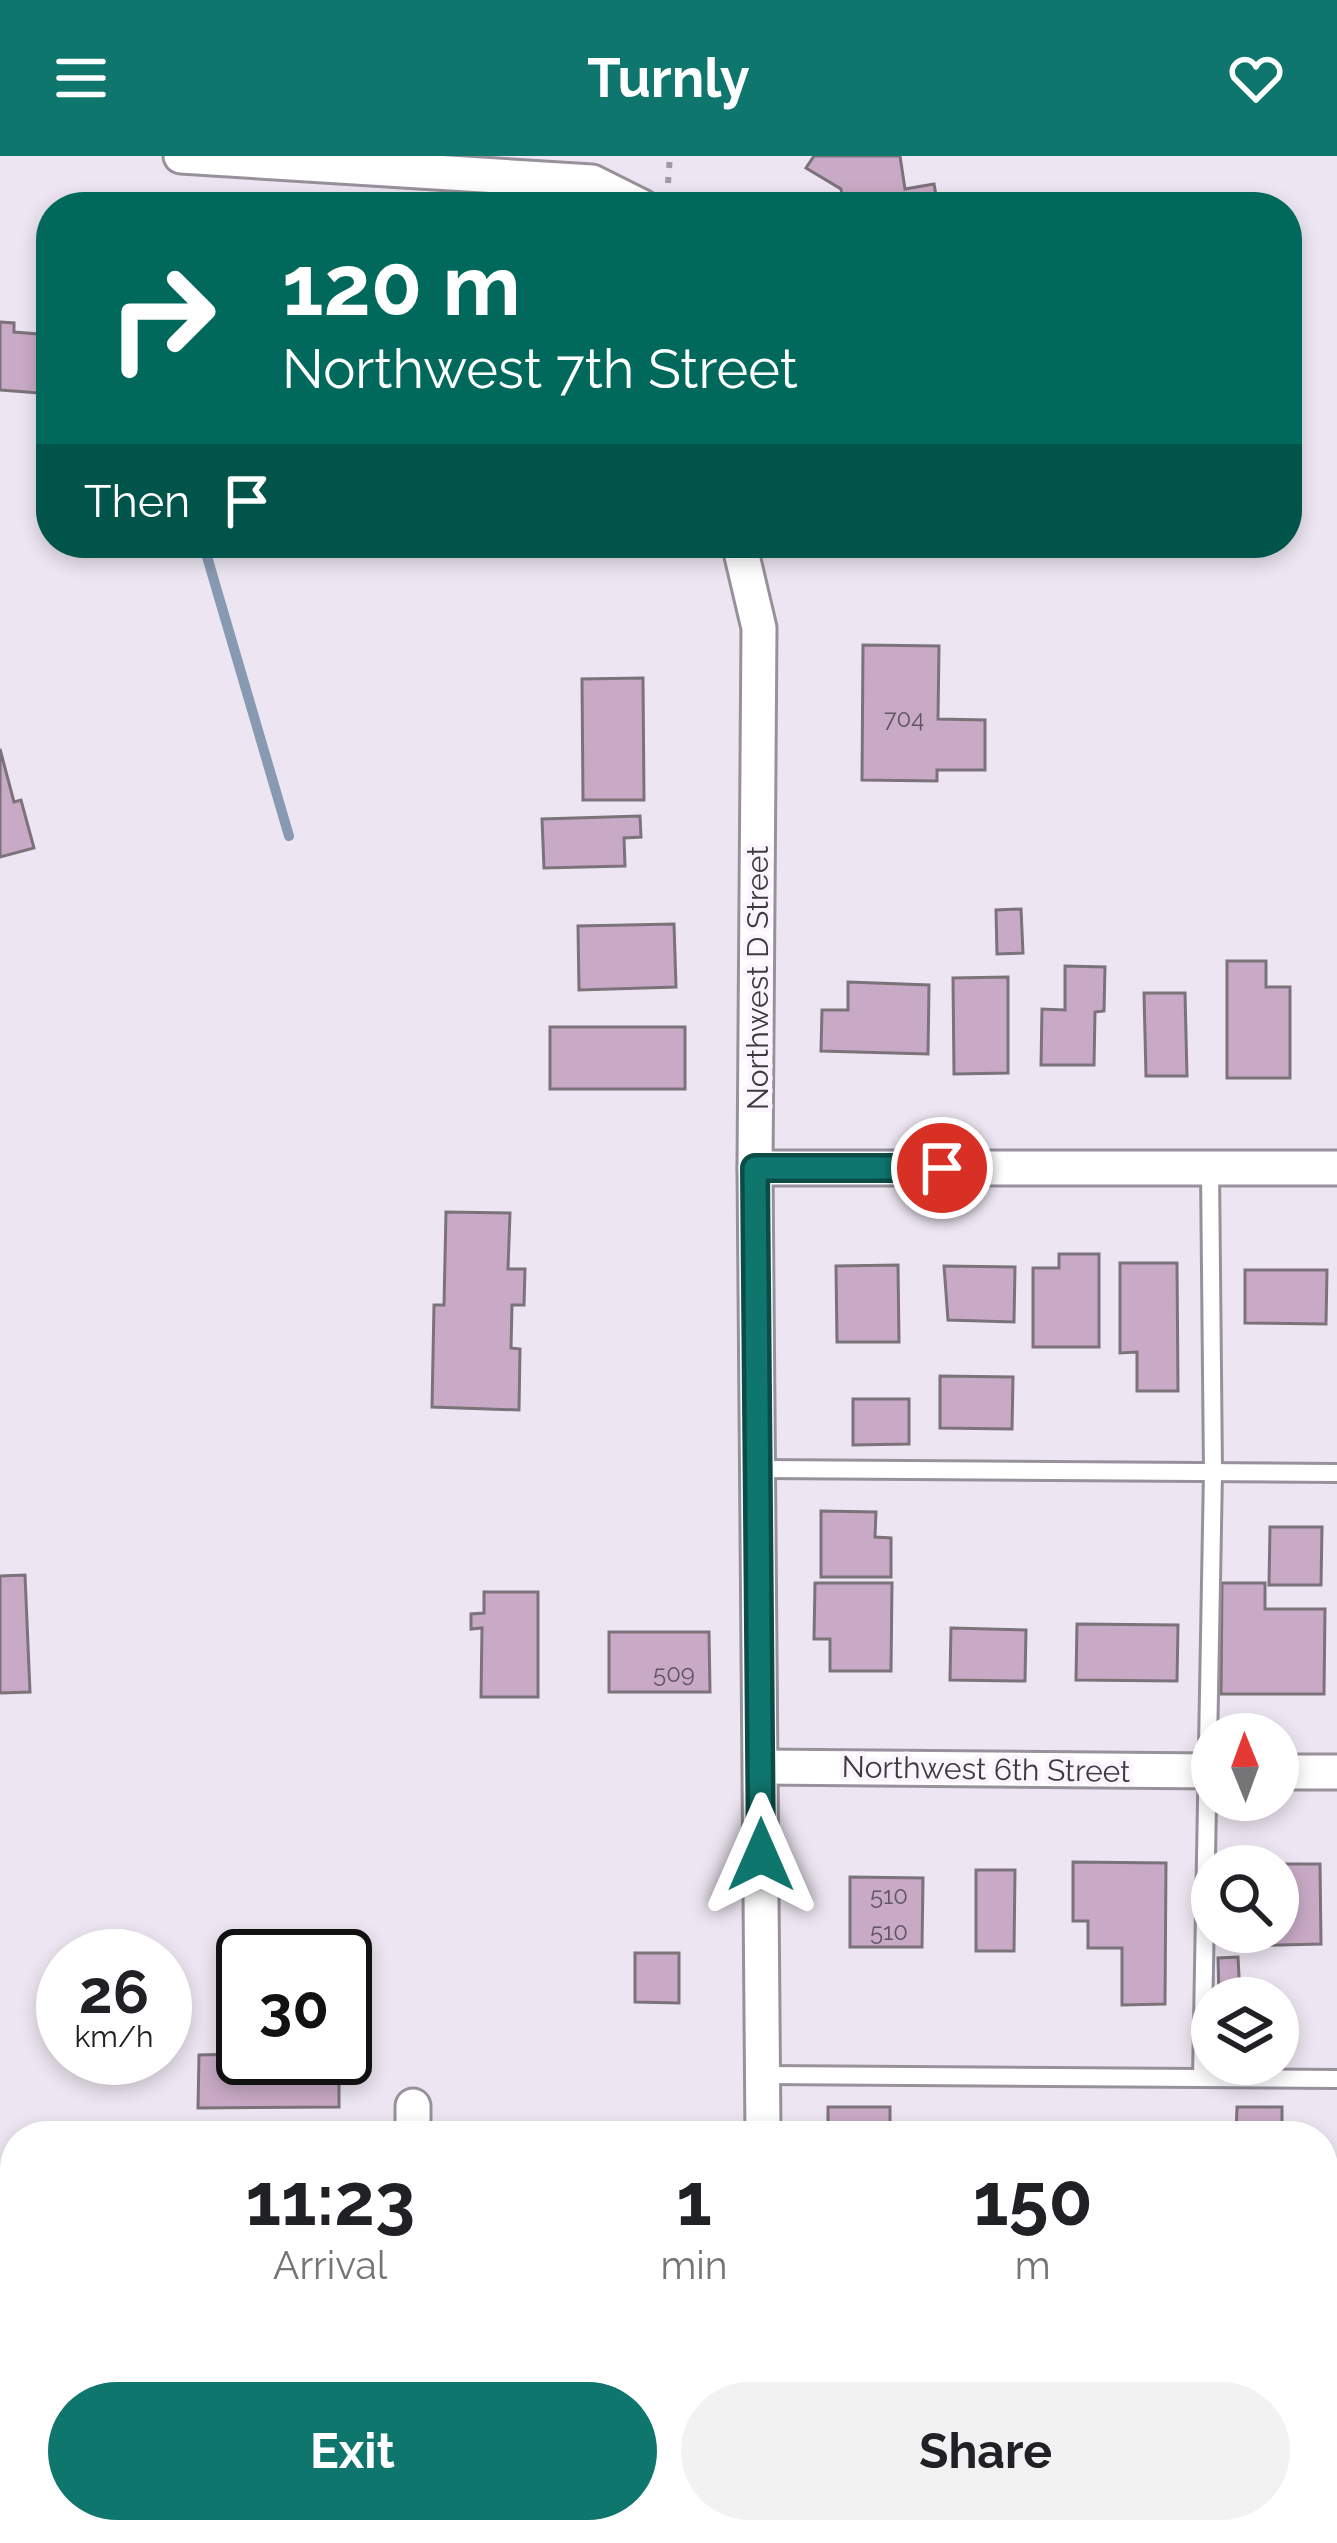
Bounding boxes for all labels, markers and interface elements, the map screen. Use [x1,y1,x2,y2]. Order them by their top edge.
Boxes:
icon: menu [48,45,114,111]
icon: heart [1223,45,1289,111]
text: Turnly [587,46,750,110]
text: 120 m [282,236,521,335]
icon: right [84,240,240,396]
text: Northwest 7th Street [282,337,798,401]
icon: arrive [214,468,280,534]
text: Then [84,475,190,528]
house number: 704 [884,704,924,733]
street label: Northwest D Street [740,846,775,1110]
pin [891,1117,993,1219]
icon: arrive [909,1135,975,1201]
house number: 509 [653,1659,695,1688]
north arrow [1191,1713,1299,1821]
map controls [1191,1713,1299,2085]
street label: Northwest 6th Street [841,1749,1131,1789]
position arrow [698,1792,824,1918]
button: search [1191,1845,1299,1953]
house number: 510 [870,1881,908,1910]
house number: 510 [870,1917,908,1946]
speed limit sign: 30 [216,1929,372,2085]
text: 26 [79,1957,149,2027]
button: layers [1191,1977,1299,2085]
text: km/h [74,2019,154,2054]
text: 11:23 [245,2157,415,2242]
text: 1 [676,2157,712,2242]
text: 150 [973,2157,1093,2242]
text: Arrival [273,2242,387,2288]
text: min [660,2242,728,2288]
text: m [1015,2242,1051,2288]
button: Exit [48,2382,657,2520]
button: Share [681,2382,1290,2520]

